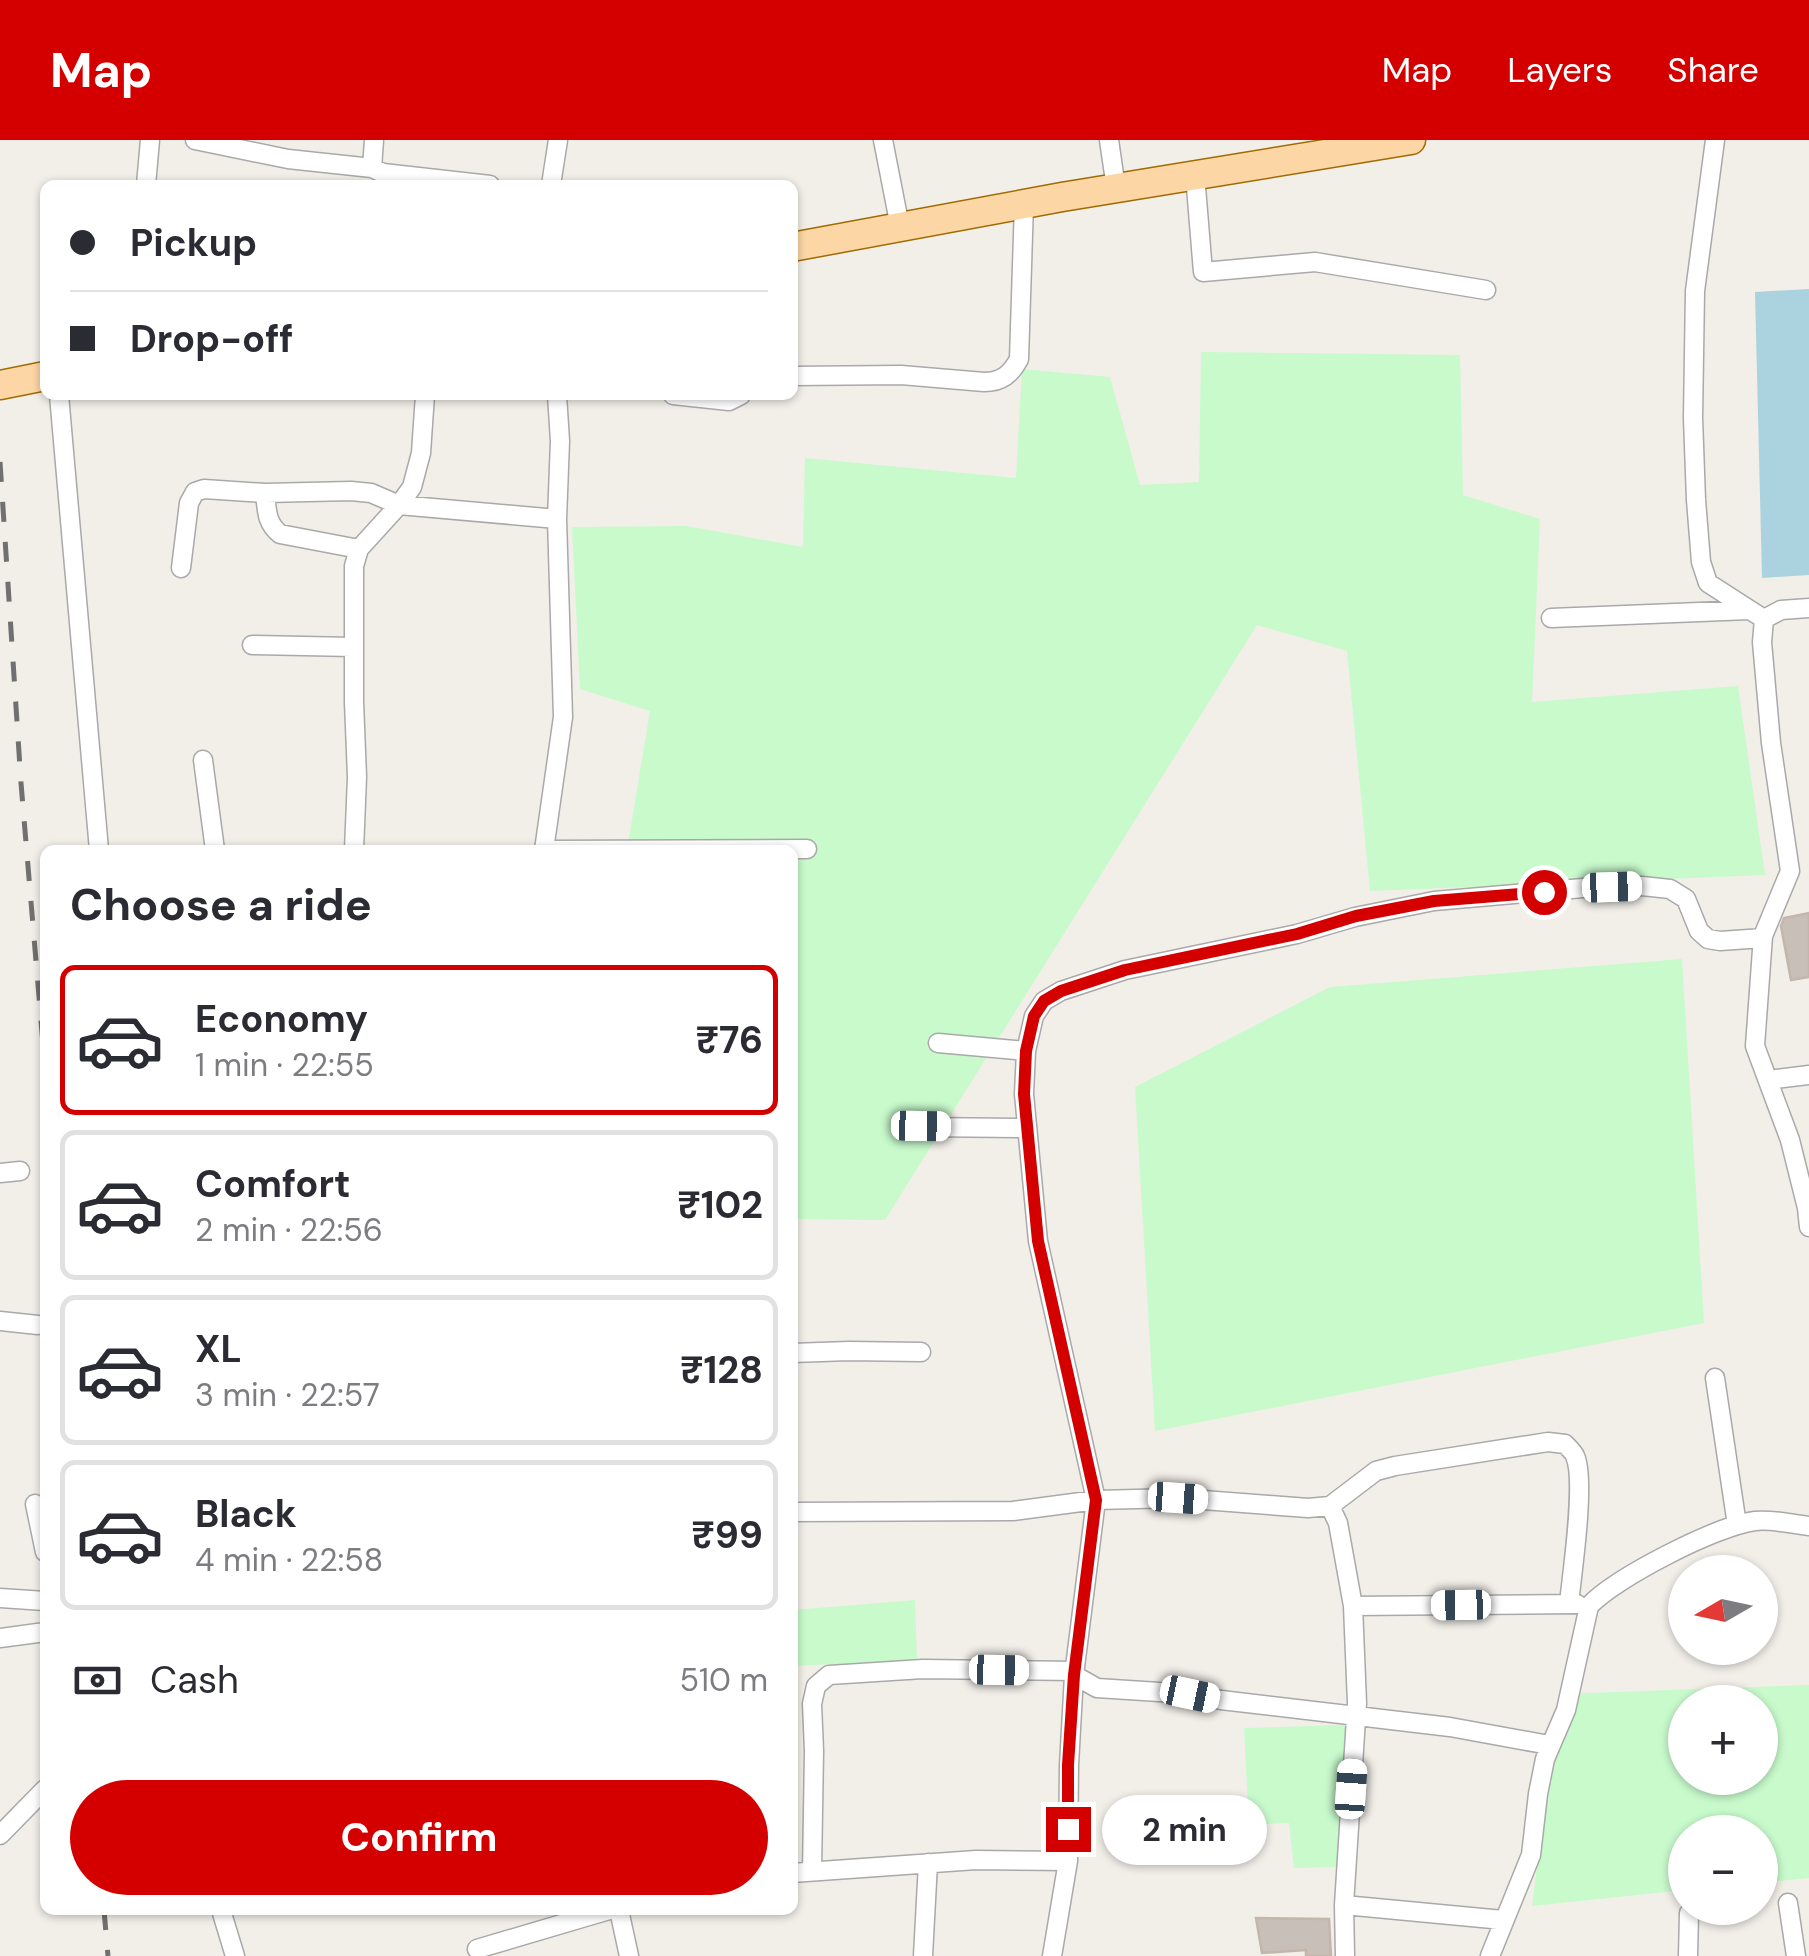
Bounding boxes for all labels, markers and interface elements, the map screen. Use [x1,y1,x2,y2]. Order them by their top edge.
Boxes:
text: Map [50,39,152,102]
text: Map [1382,47,1452,93]
text: Layers [1507,47,1612,93]
text: Share [1667,47,1759,93]
text: Pickup [130,218,257,268]
text: Drop-off [130,314,293,364]
route start [1522,870,1567,915]
car [1581,871,1643,903]
text: Choose a ride [70,875,372,934]
text: Economy [195,994,368,1044]
icon: car [75,995,165,1085]
text: ₹76 [696,1015,763,1065]
text: 1 min · 22:55 [195,1044,374,1086]
car [891,1110,951,1142]
text: Comfort [195,1159,351,1209]
icon: car [75,1160,165,1250]
text: ₹102 [677,1180,763,1230]
text: 2 min · 22:56 [195,1209,383,1251]
text: XL [195,1324,242,1374]
icon: car [75,1325,165,1415]
text: ₹128 [680,1345,763,1395]
text: 3 min · 22:57 [195,1374,380,1416]
car [1147,1481,1209,1515]
text: Black [195,1489,297,1539]
icon: car [75,1490,165,1580]
text: ₹99 [691,1510,763,1560]
text: 4 min · 22:58 [195,1539,383,1581]
north arrow [1668,1555,1778,1665]
map controls [1668,1555,1778,1925]
car [1431,1589,1491,1621]
icon: cash [70,1653,125,1708]
car [969,1654,1029,1686]
text: Cash [150,1655,239,1705]
text: 510 m [680,1659,768,1701]
car [1158,1673,1222,1715]
button: + [1668,1685,1778,1795]
car [1334,1758,1368,1820]
button: Confirm [70,1780,768,1895]
callout: 2 min [1103,1794,1268,1864]
route end [1046,1807,1091,1852]
text: 2 min [1142,1809,1227,1851]
button: − [1668,1815,1778,1925]

